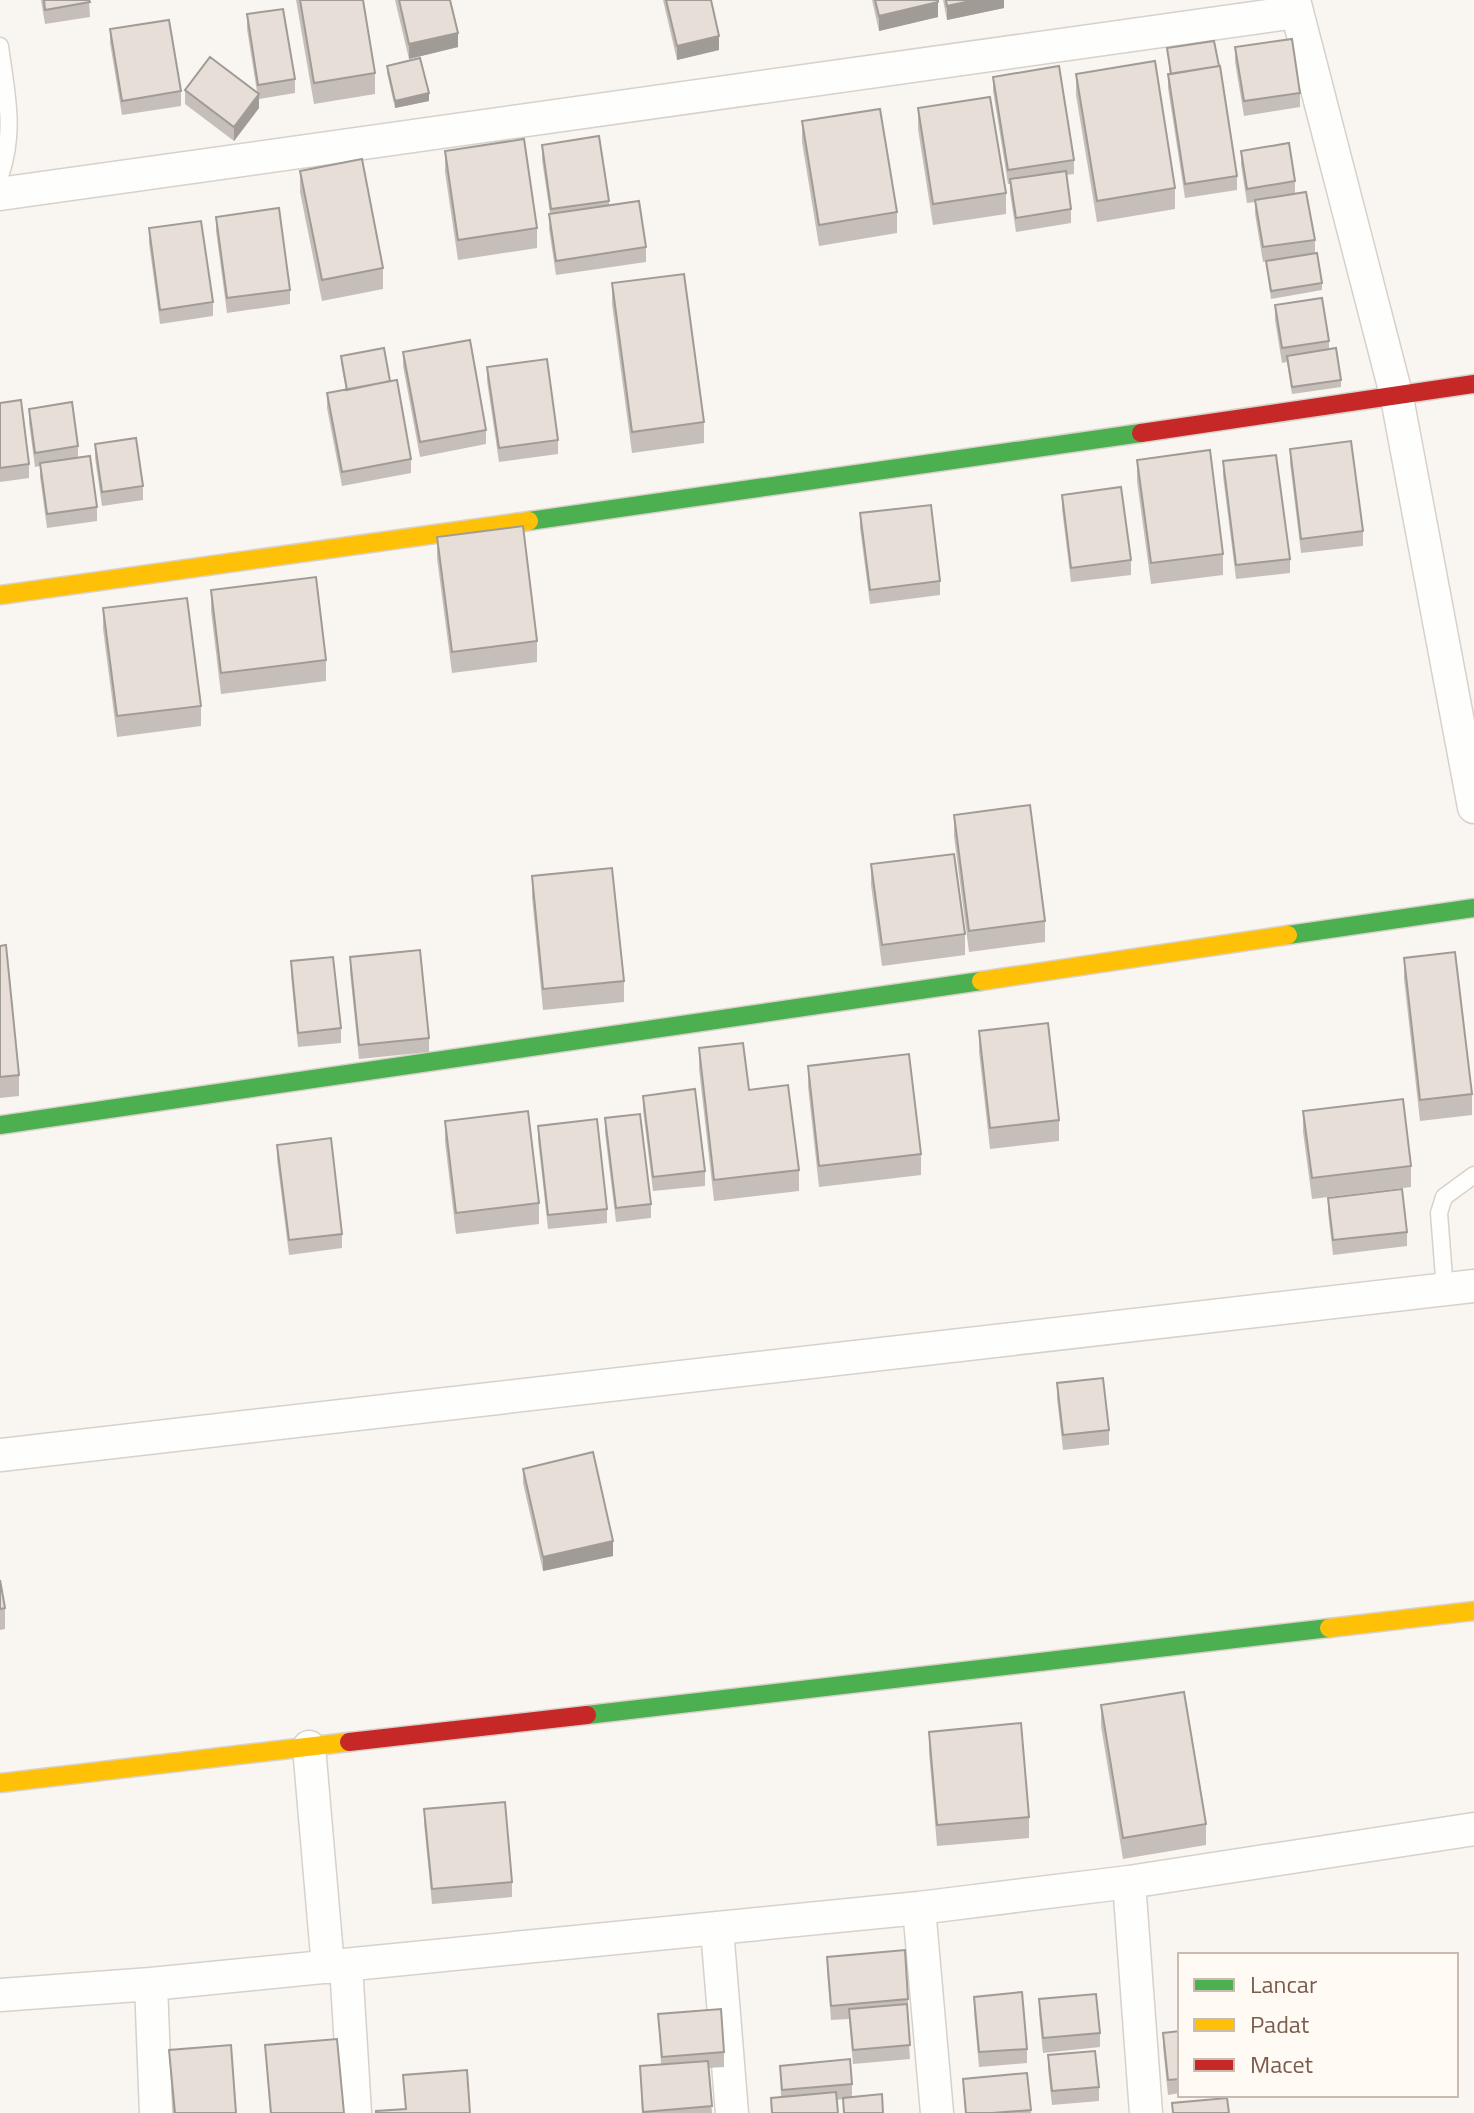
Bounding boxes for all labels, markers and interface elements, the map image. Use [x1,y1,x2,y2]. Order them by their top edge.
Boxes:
legend [1178,1953,1458,2097]
text: Lancar [1250,1966,1317,2002]
text: Padat [1250,2006,1310,2042]
text: Macet [1250,2046,1314,2082]

